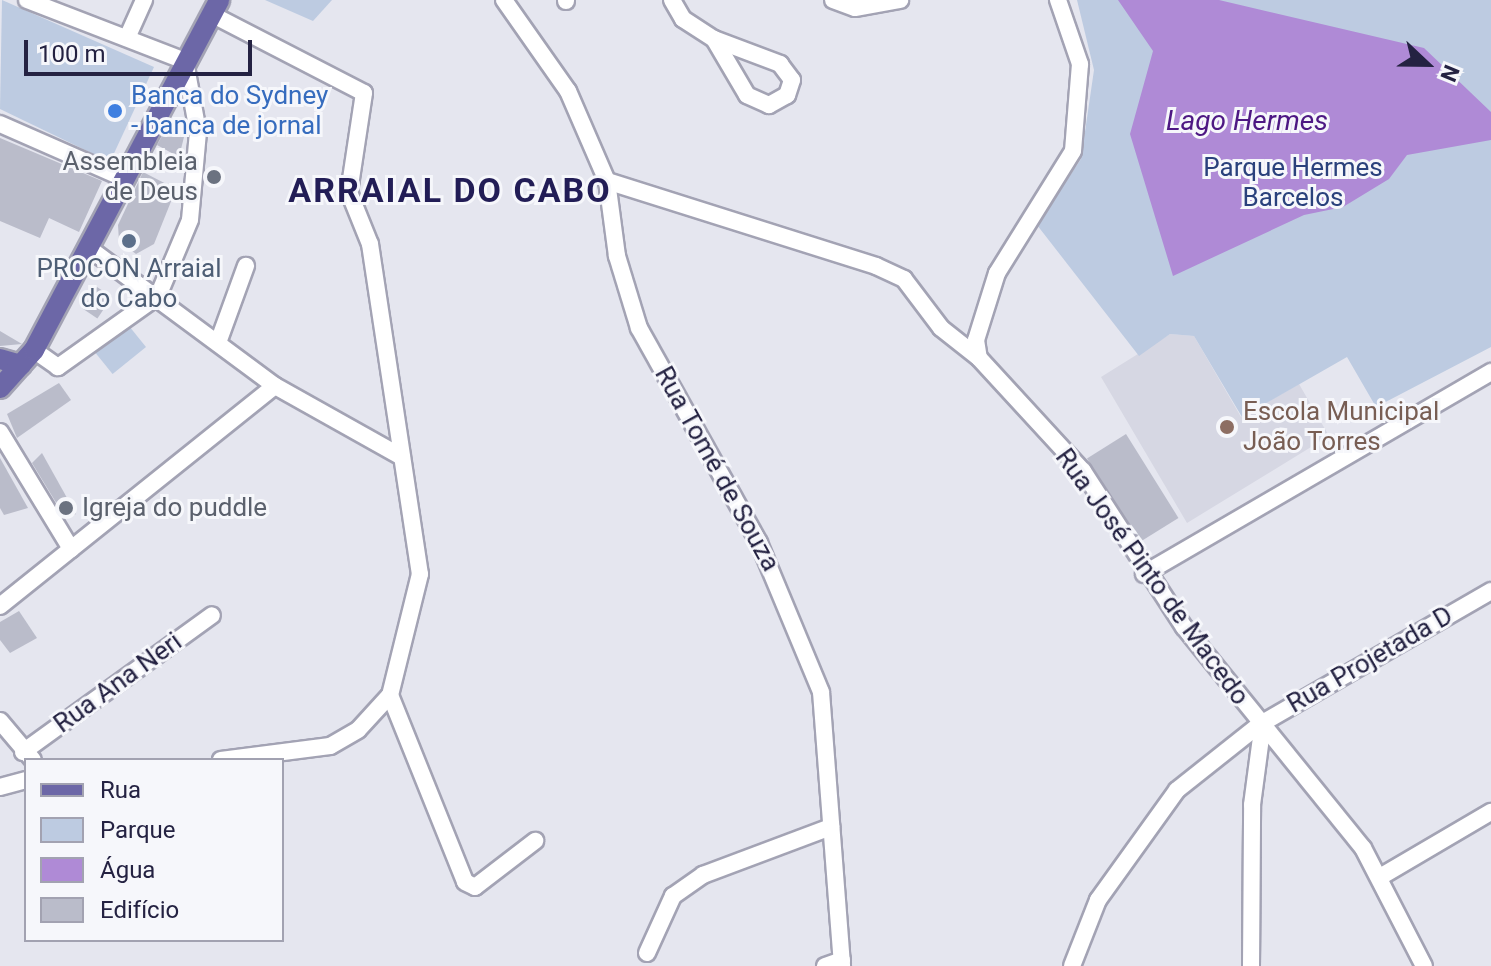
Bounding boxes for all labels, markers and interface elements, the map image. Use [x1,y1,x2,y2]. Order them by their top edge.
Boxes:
scale bar [28,24,256,74]
north arrow [1387,24,1467,104]
text: 100 m [38,40,105,68]
text: N [1435,61,1464,85]
place label: Banca do Sydney - banca de jornal [131,80,328,142]
marker: Banca do Sydney - banca de jornal [106,102,124,120]
water label: Lago Hermes [1166,104,1328,138]
place label: Assembleia de Deus [62,146,198,208]
park label: Parque Hermes Barcelos [1203,152,1383,214]
marker: Assembleia de Deus [205,168,223,186]
district label: ARRAIAL DO CABO [288,171,612,211]
marker: PROCON Arraial do Cabo [120,232,138,250]
place label: PROCON Arraial do Cabo [36,253,222,314]
street label: Rua Tomé de Souza [648,361,786,577]
place label: Escola Municipal João Torres [1243,396,1439,458]
marker: Escola Municipal João Torres [1218,418,1236,436]
street label: Rua José Pinto de Macedo [1049,443,1255,711]
place label: Igreja do puddle [82,492,267,524]
marker: Igreja do puddle [57,499,75,517]
street label: Rua Projetada D [1282,600,1458,720]
street label: Rua Ana Neri [48,626,188,740]
legend [24,758,284,942]
text: Rua [100,776,141,804]
text: Parque [100,816,176,844]
text: Água [100,856,155,884]
text: Edifício [100,896,179,924]

